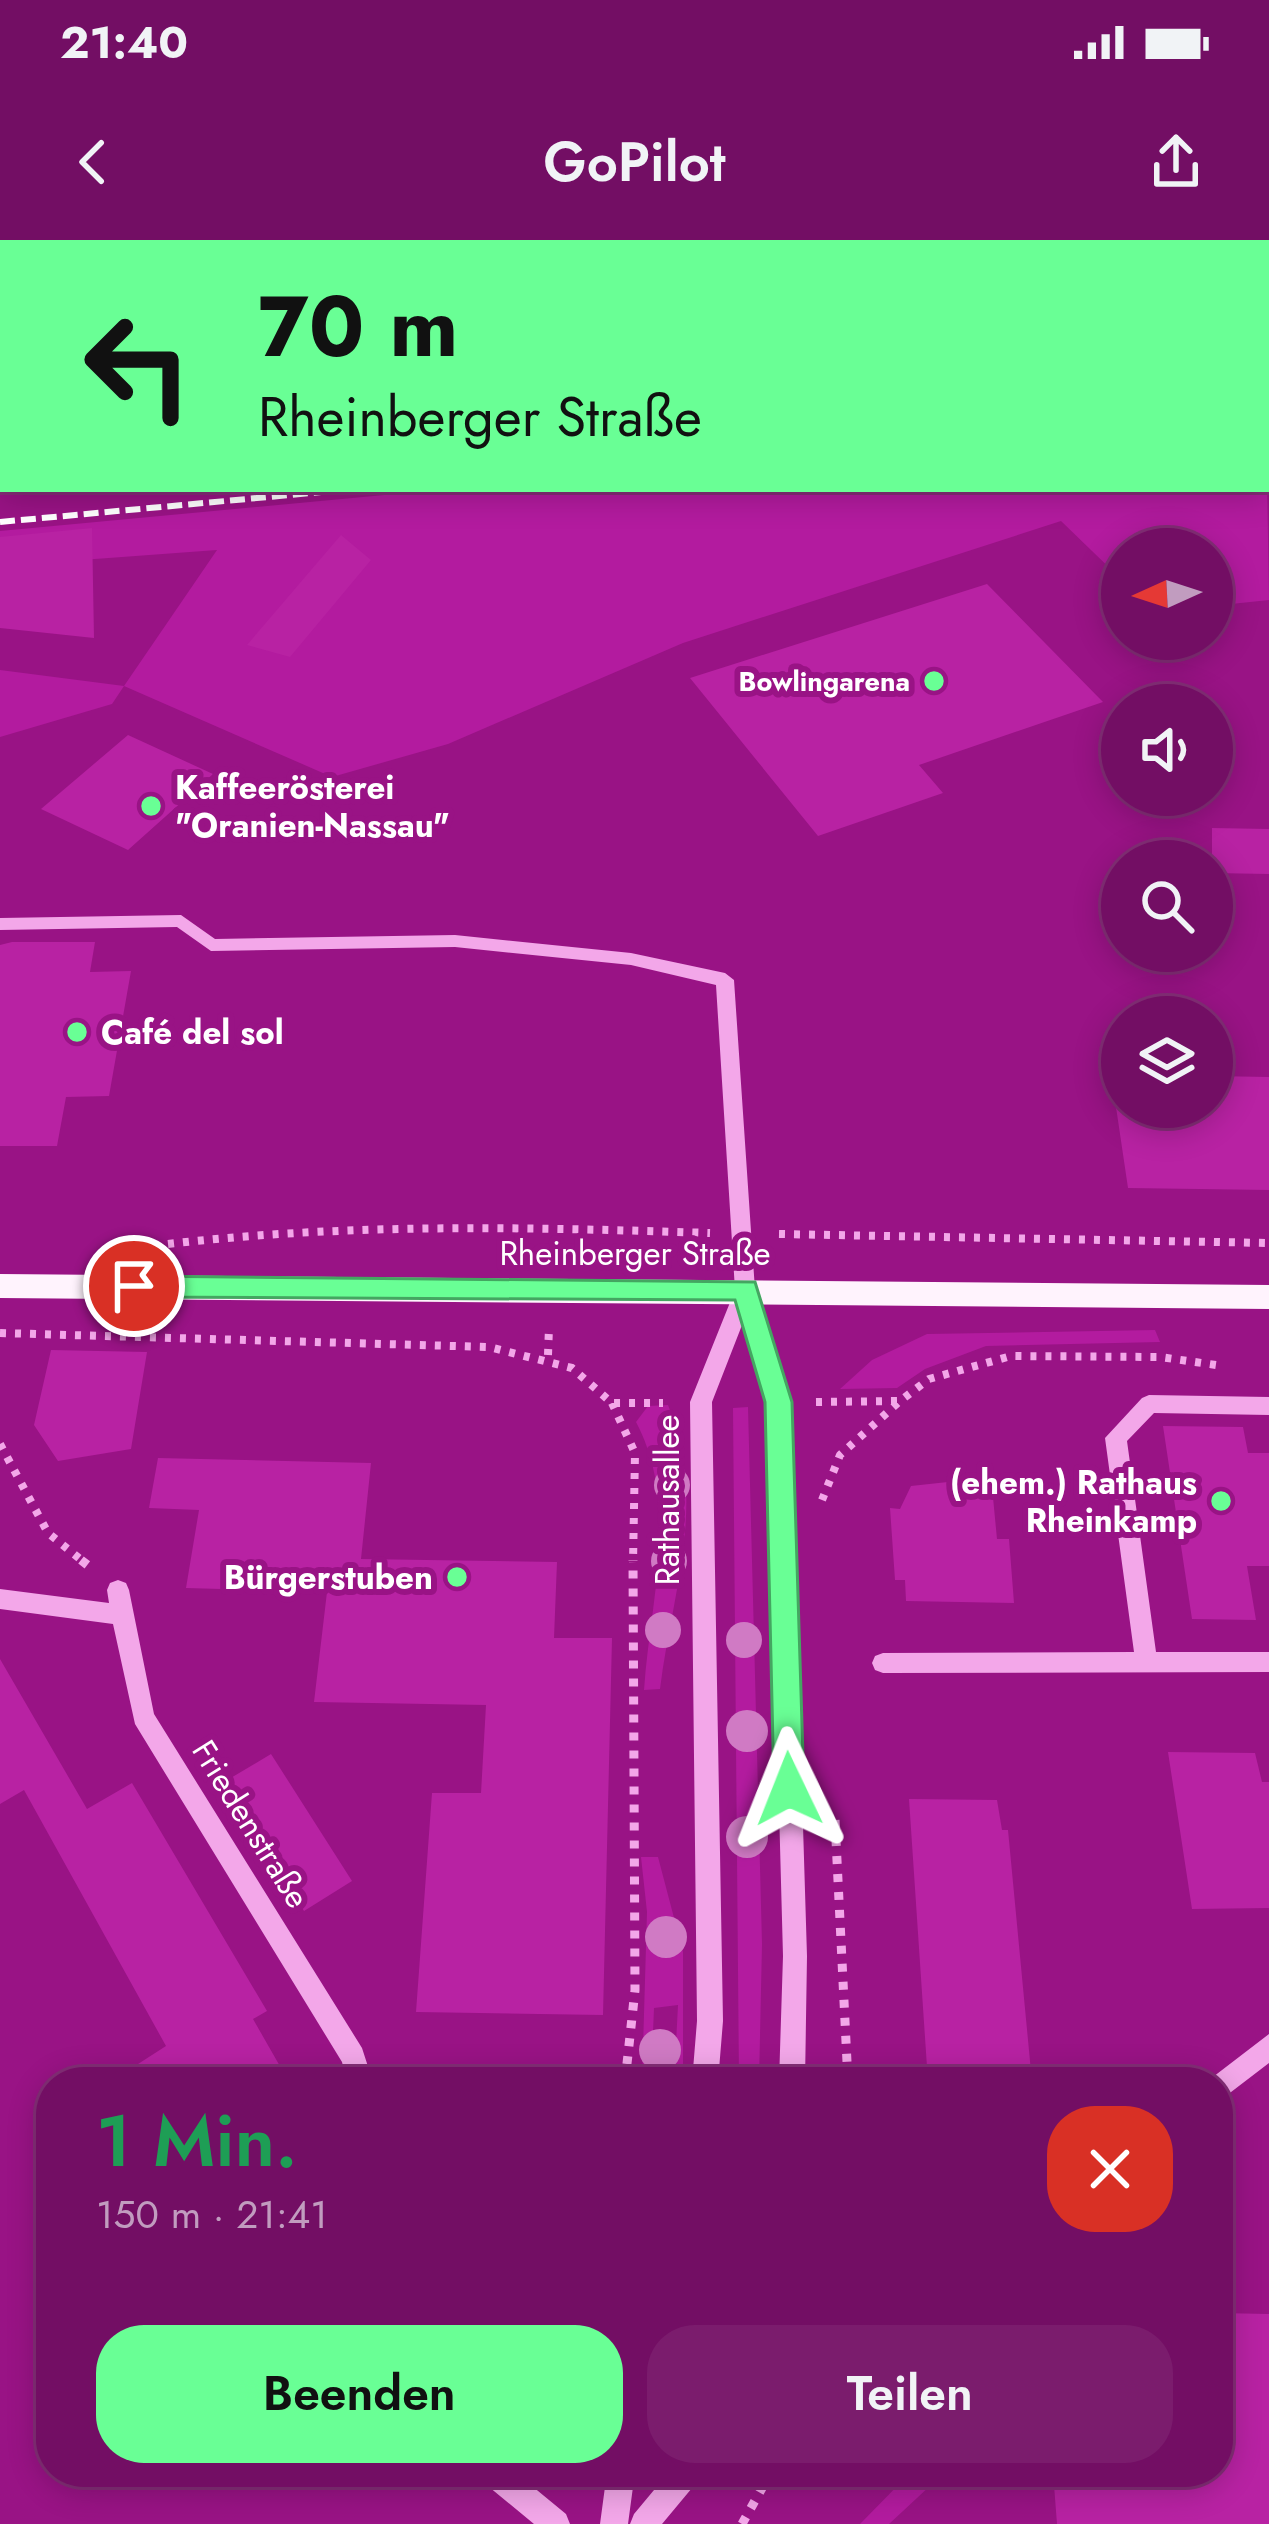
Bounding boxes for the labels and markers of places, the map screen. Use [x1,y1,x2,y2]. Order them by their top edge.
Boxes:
place label: Bowlingarena [738,662,910,701]
marker: Bowlingarena [921,668,947,694]
place label: Kaffeerösterei "Oranien-Nassau" [175,764,450,849]
marker: Kaffeerösterei "Oranien-Nassau" [138,793,164,819]
place label: Café del sol [101,1009,284,1056]
marker: Café del sol [64,1019,90,1045]
pin [83,1235,185,1337]
place label: (ehem.) Rathaus Rheinkamp [950,1459,1197,1544]
marker: (ehem.) Rathaus Rheinkamp [1208,1488,1234,1514]
place label: Bürgerstuben [224,1554,433,1601]
marker: Bürgerstuben [444,1564,470,1590]

